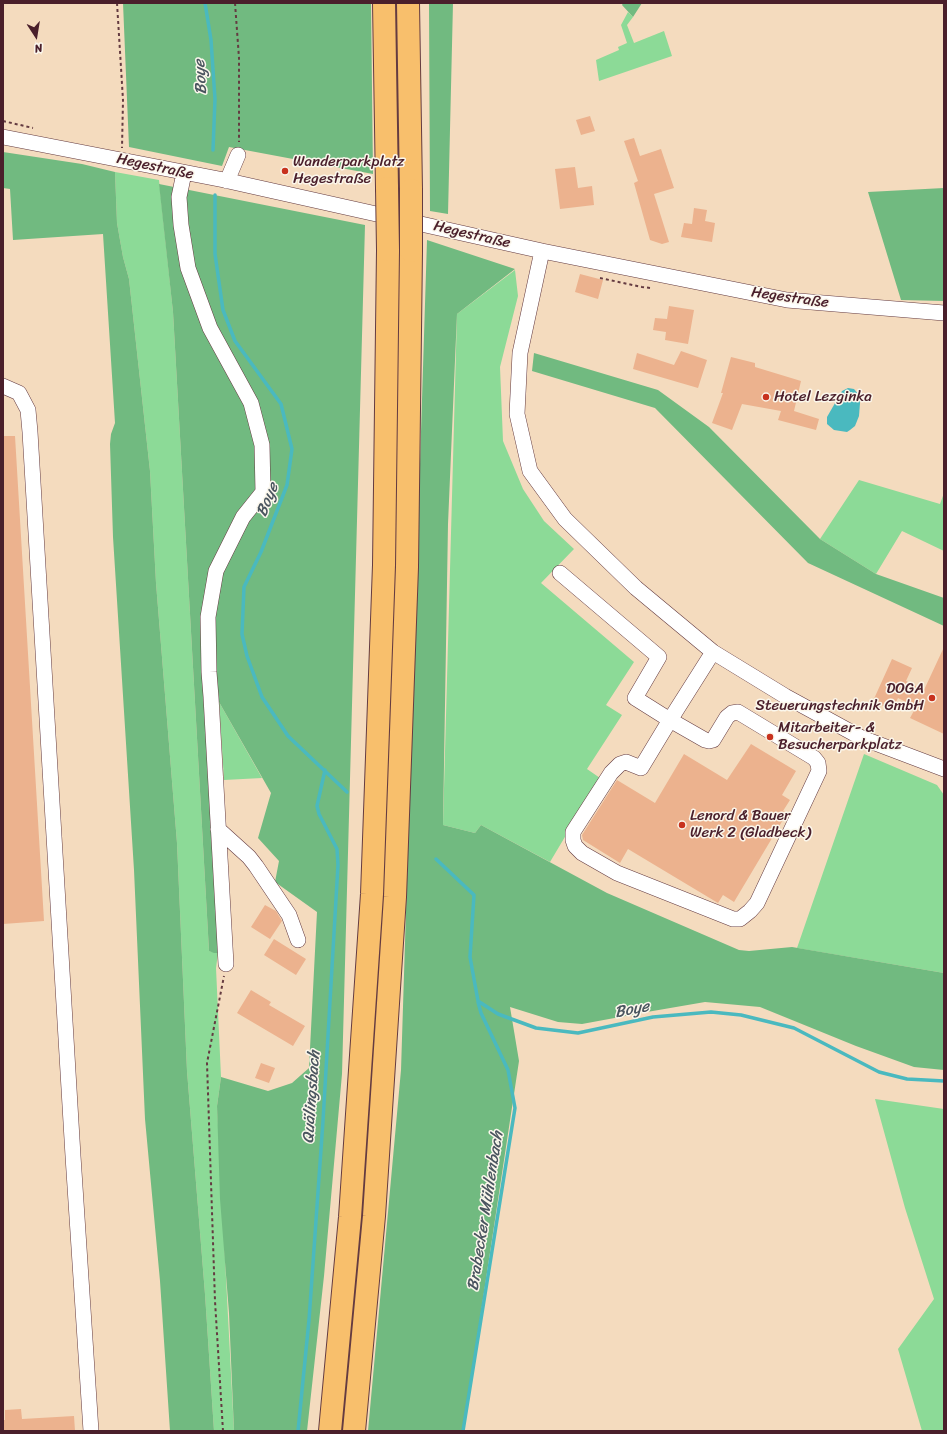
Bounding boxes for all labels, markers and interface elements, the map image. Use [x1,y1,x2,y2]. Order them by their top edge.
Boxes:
north arrow [16,16,56,56]
text: N [33,38,44,58]
water label: Boye [191,59,211,95]
street label: Hegestraße [115,150,195,184]
place label: Wanderparkplatz Hegestraße [293,153,404,188]
marker: Wanderparkplatz Hegestraße [280,166,290,176]
street label: Hegestraße [432,217,512,253]
street label: Hegestraße [750,284,830,312]
place label: Hotel Lezginka [774,388,872,406]
marker: Hotel Lezginka [761,392,771,402]
water label: Boye [253,480,283,520]
place label: DOGA Steuerungstechnik GmbH [755,680,924,715]
marker: DOGA Steuerungstechnik GmbH [927,693,937,703]
place label: Mitarbeiter- & Besucherparkplatz [778,719,902,754]
marker: Mitarbeiter- & Besucherparkplatz [765,732,775,742]
place label: Lenord & Bauer Werk 2 (Gladbeck) [690,807,811,842]
marker: Lenord & Bauer Werk 2 (Gladbeck) [677,820,687,830]
water label: Boye [613,997,651,1023]
water label: Quälingsbach [299,1050,325,1144]
water label: Brabecker Mühlenbach [464,1130,508,1292]

